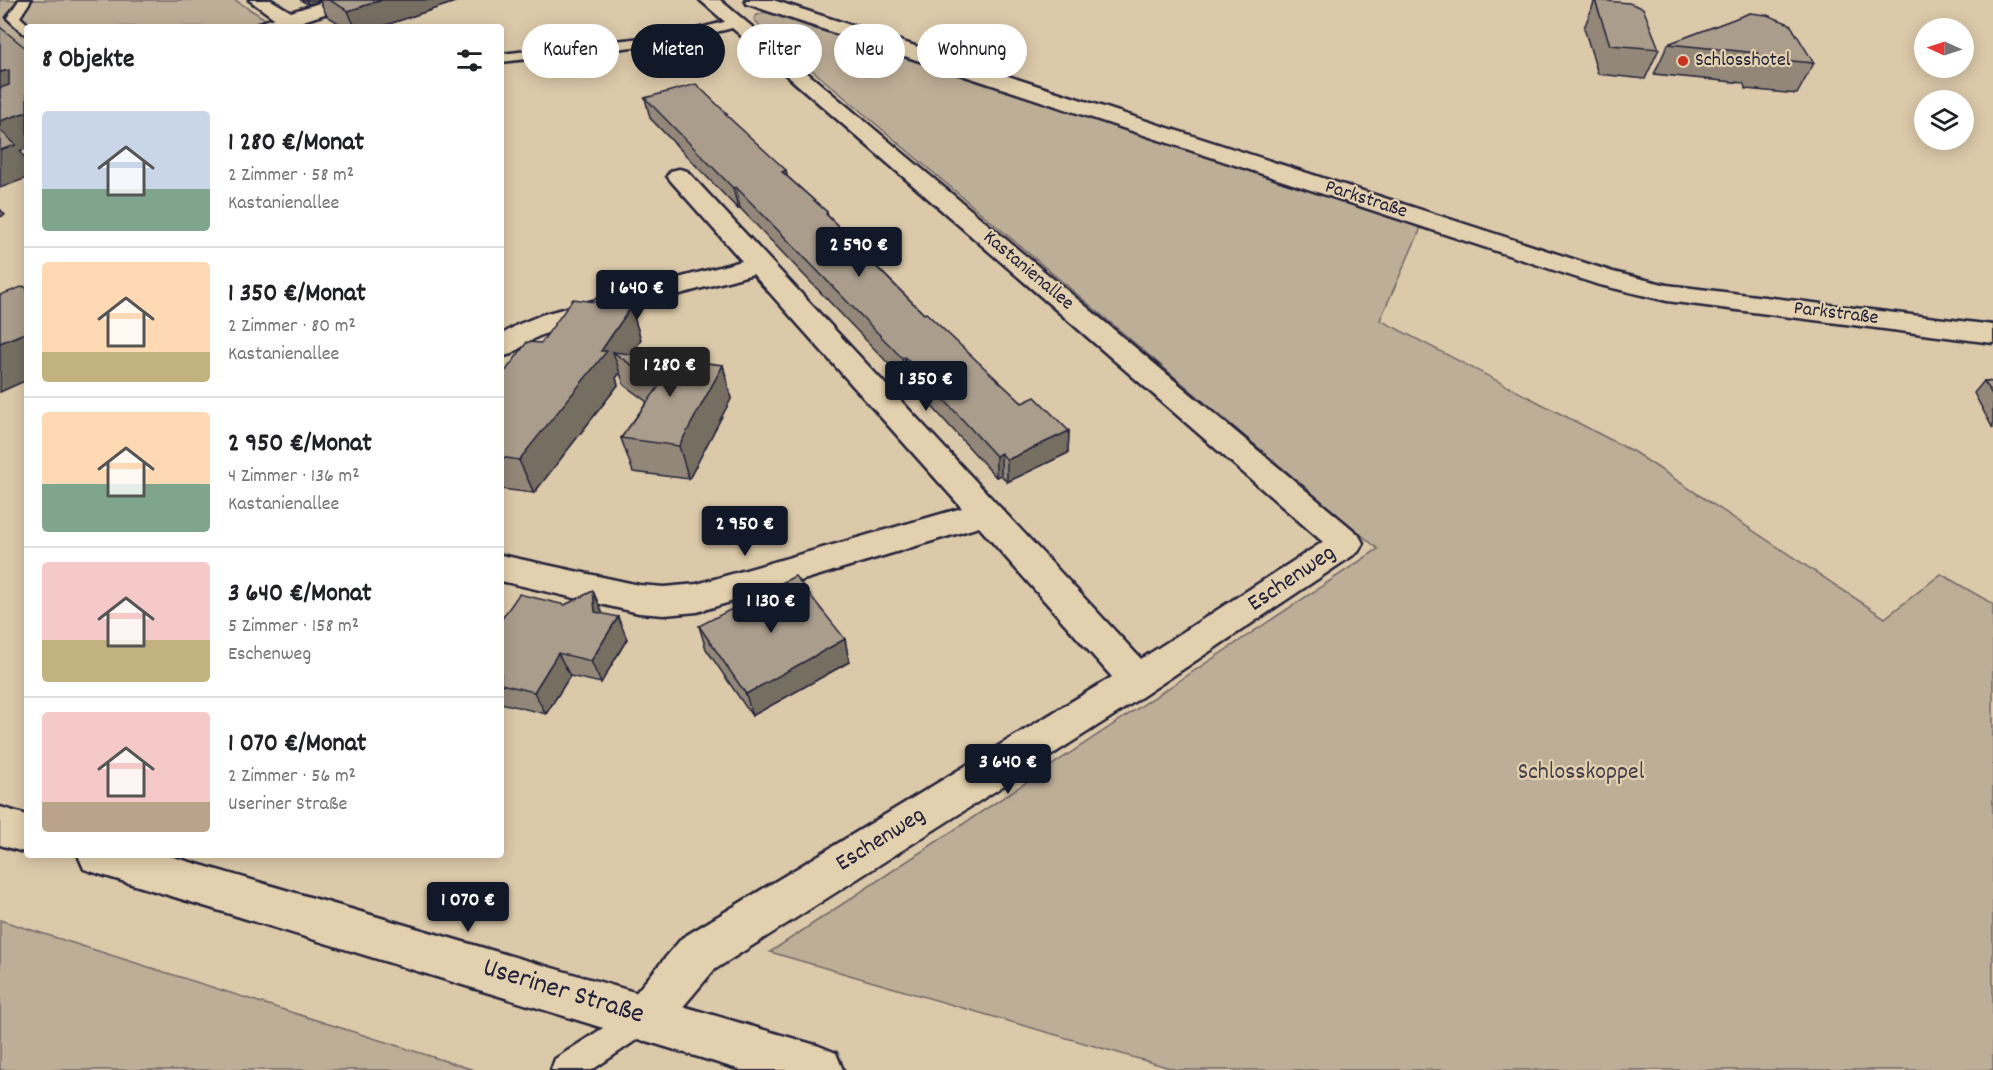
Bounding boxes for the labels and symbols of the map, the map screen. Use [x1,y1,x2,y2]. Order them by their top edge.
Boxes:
north arrow [1914,18,1974,78]
place label: Schlosshotel [1695,47,1791,75]
marker: Schlosshotel [1676,54,1690,68]
street label: Parkstraße [1321,174,1411,227]
street label: Kastanienallee [976,225,1080,318]
pin: 2 590 € [804,227,914,278]
pin: 1 640 € [582,270,692,321]
street label: Parkstraße [1792,295,1880,333]
pin: 1 280 € [615,347,725,398]
pin: 1 350 € [871,361,981,412]
pin: 2 950 € [690,506,800,557]
street label: Eschenweg [1241,537,1343,621]
pin: 1 130 € [716,583,826,634]
pin: 3 640 € [953,744,1063,795]
park label: Schlosskoppel [1518,756,1645,790]
street label: Eschenweg [830,799,932,881]
pin: 1 070 € [413,882,523,933]
street label: Useriner Straße [477,949,649,1037]

